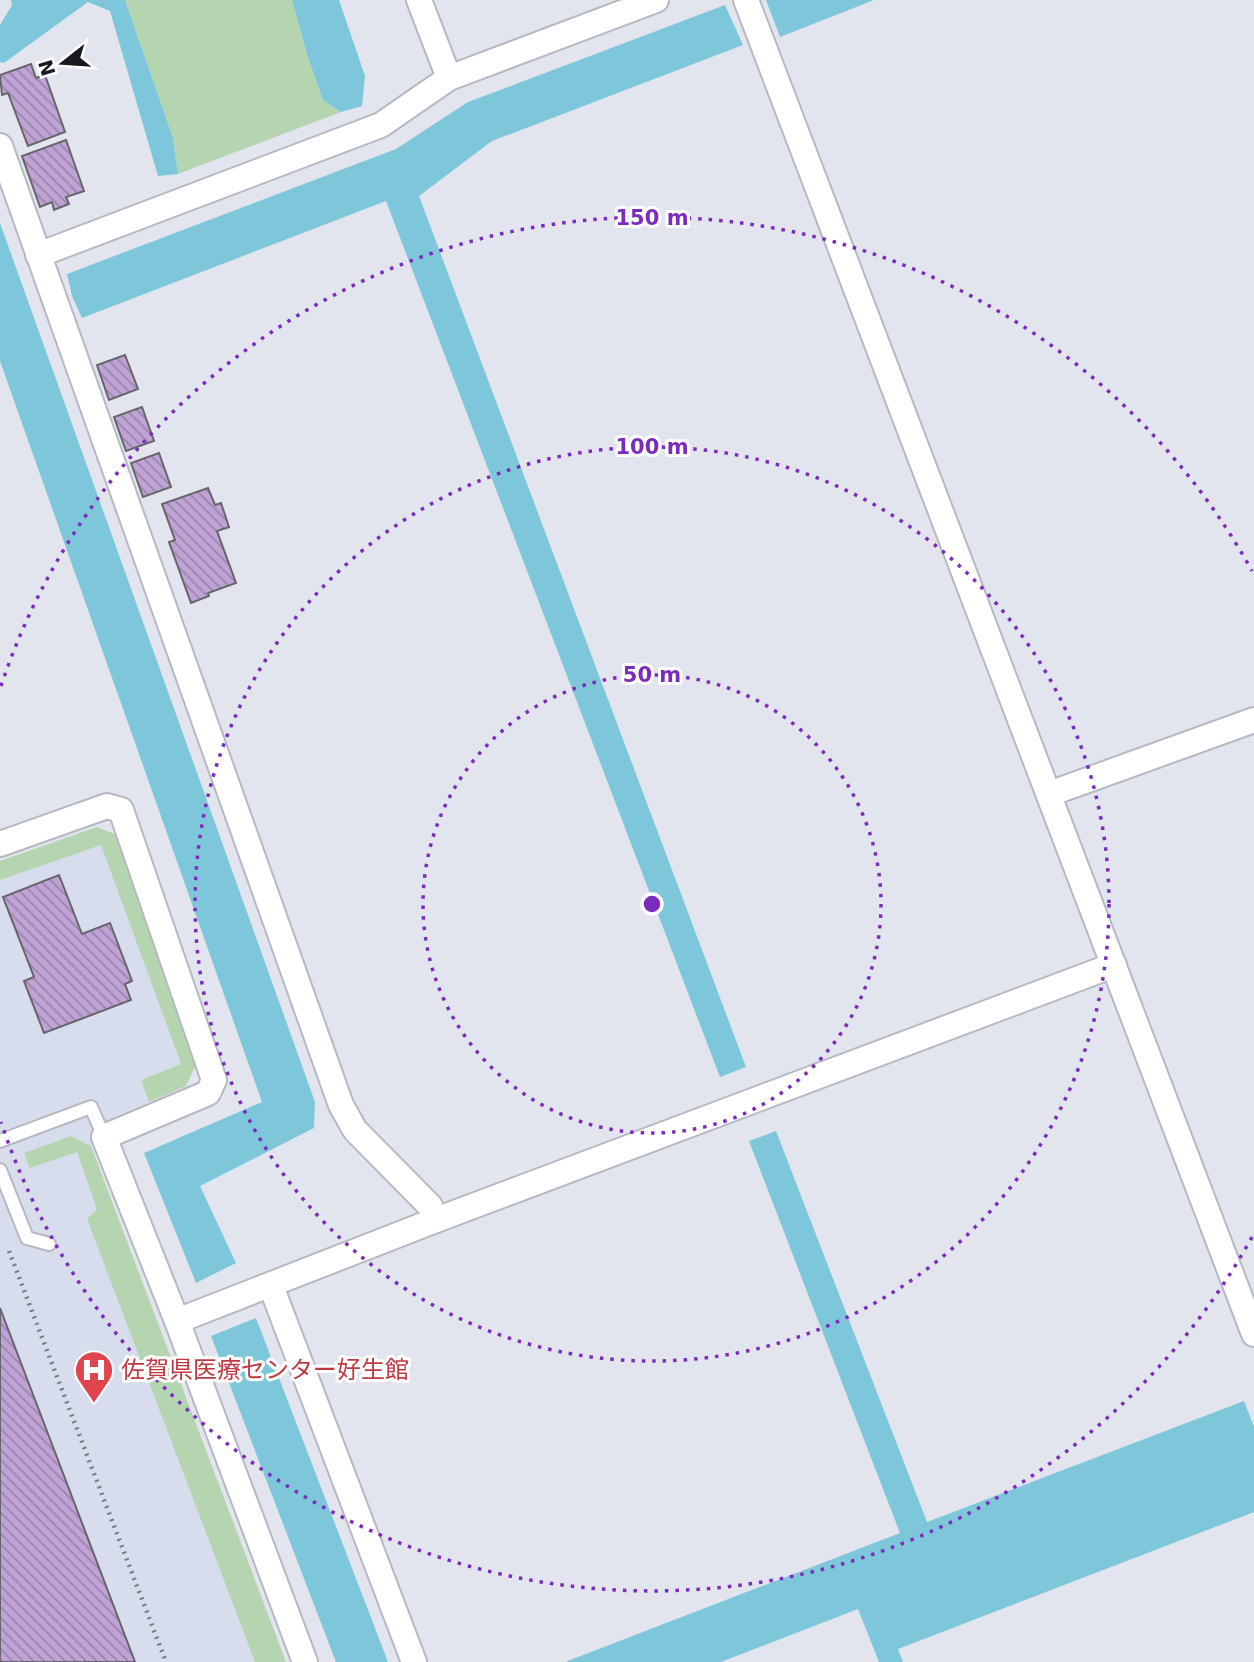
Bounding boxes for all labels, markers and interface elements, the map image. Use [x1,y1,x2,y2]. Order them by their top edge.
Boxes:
north arrow [28,28,98,98]
text: N [34,57,60,79]
text: 150 m [615,206,689,230]
text: 100 m [615,435,689,459]
text: 50 m [623,663,681,687]
centre of rings [640,892,664,916]
hospital icon: 佐賀県医療センター好生館 [73,1349,115,1404]
place label: 佐賀県医療センター好生館 [121,1356,409,1384]

